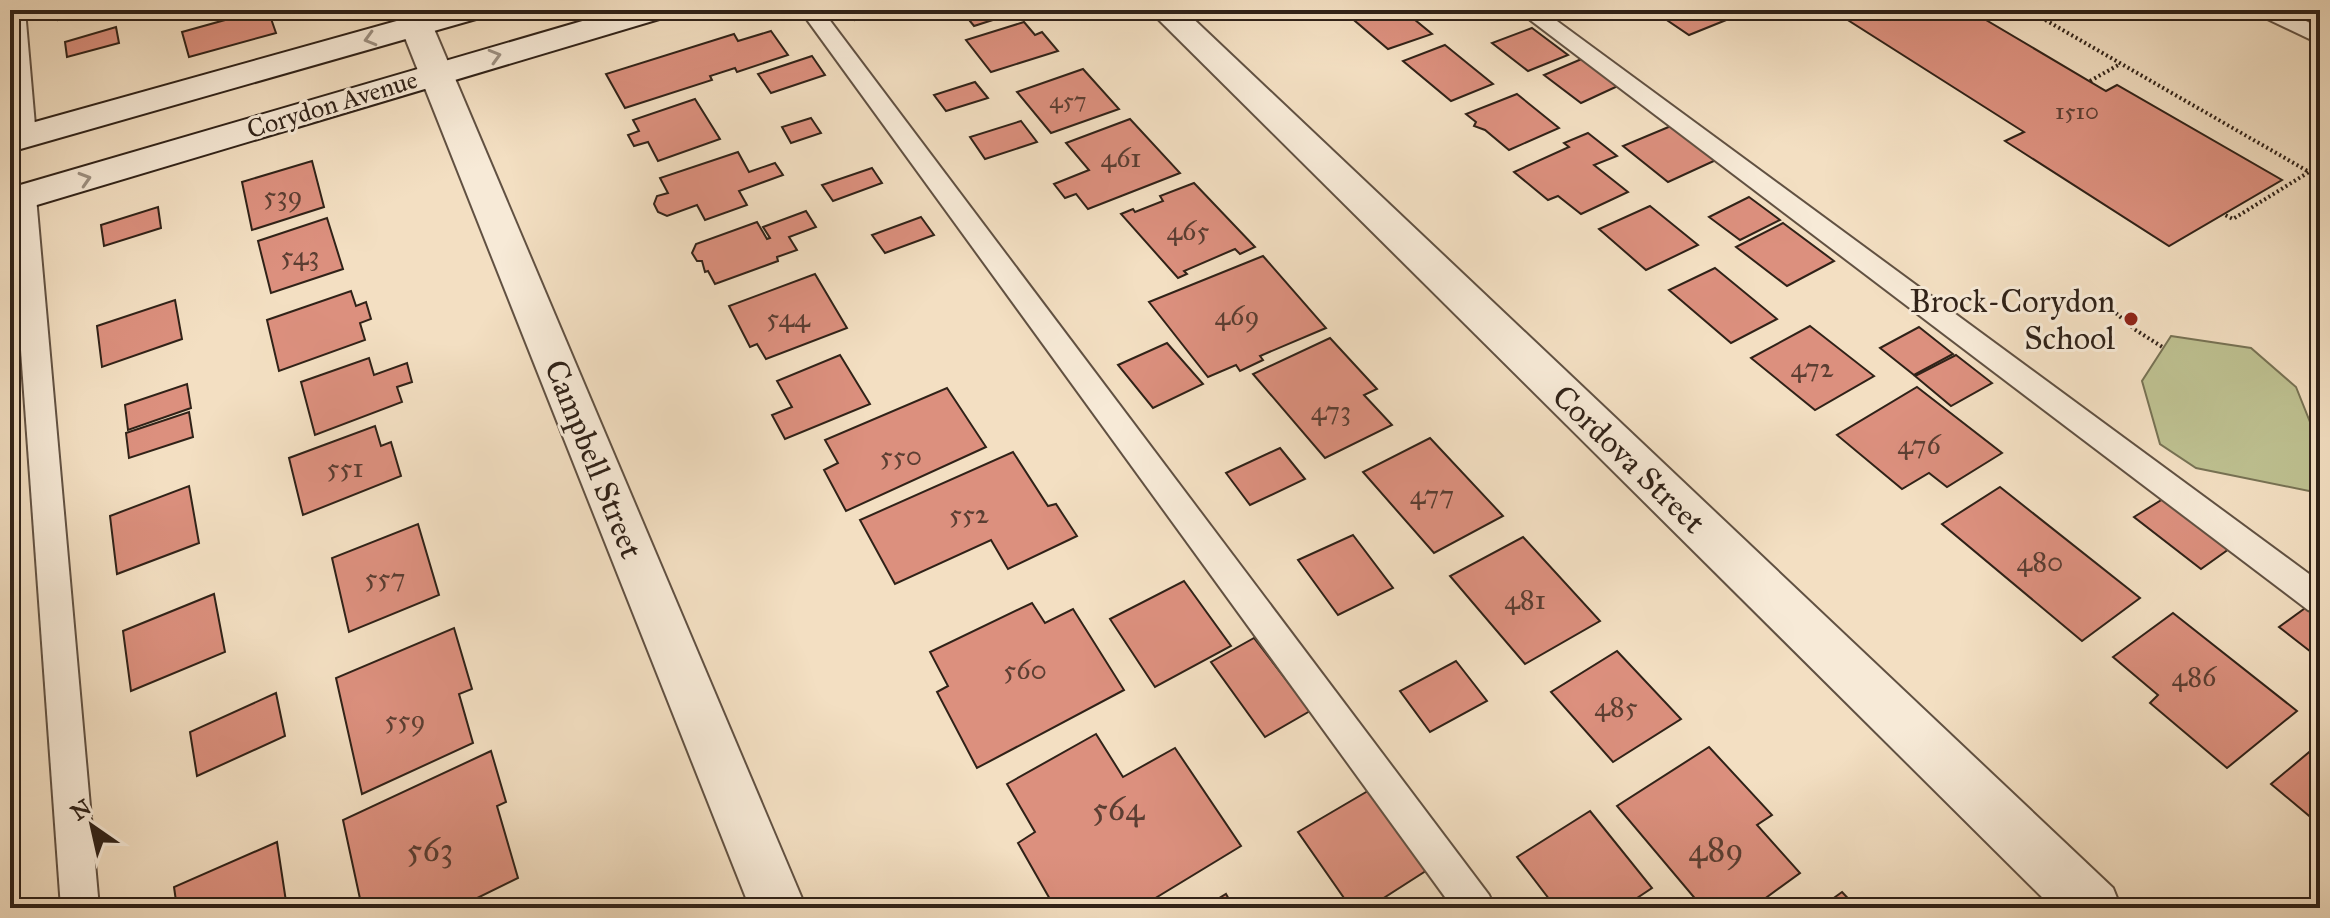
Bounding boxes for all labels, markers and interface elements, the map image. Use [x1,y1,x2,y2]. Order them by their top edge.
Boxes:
one-way arrow [364,30,378,46]
one-way arrow [487,49,501,65]
street label: Corydon Avenue [243,63,421,145]
house number: 457 [1049,85,1087,115]
house number: 1510 [2055,96,2099,126]
house number: 461 [1101,140,1141,175]
one-way arrow [77,172,91,188]
house number: 539 [263,178,303,213]
house number: 465 [1167,213,1209,248]
house number: 543 [280,238,320,273]
place label: Brock-Corydon School [1910,282,2115,358]
house number: 469 [1215,298,1260,333]
house number: 544 [766,300,811,335]
marker: Brock-Corydon School [2122,310,2140,328]
house number: 472 [1790,350,1834,385]
street label: Campbell Street [536,354,651,564]
street label: Cordova Street [1544,377,1713,542]
house number: 473 [1311,393,1351,428]
house number: 476 [1897,427,1942,462]
house number: 550 [880,438,922,473]
house number: 551 [326,450,364,485]
house number: 477 [1410,477,1454,512]
house number: 552 [949,496,989,531]
house number: 480 [2017,544,2063,579]
house number: 557 [365,560,405,595]
house number: 481 [1504,582,1546,617]
house number: 560 [1003,652,1047,687]
house number: 486 [2172,659,2218,694]
house number: 485 [1594,689,1638,724]
house number: 559 [384,702,426,737]
north arrow [52,786,132,866]
house number: 564 [1092,788,1145,829]
text: N [66,793,97,826]
house number: 563 [407,829,453,870]
house number: 489 [1688,829,1744,871]

